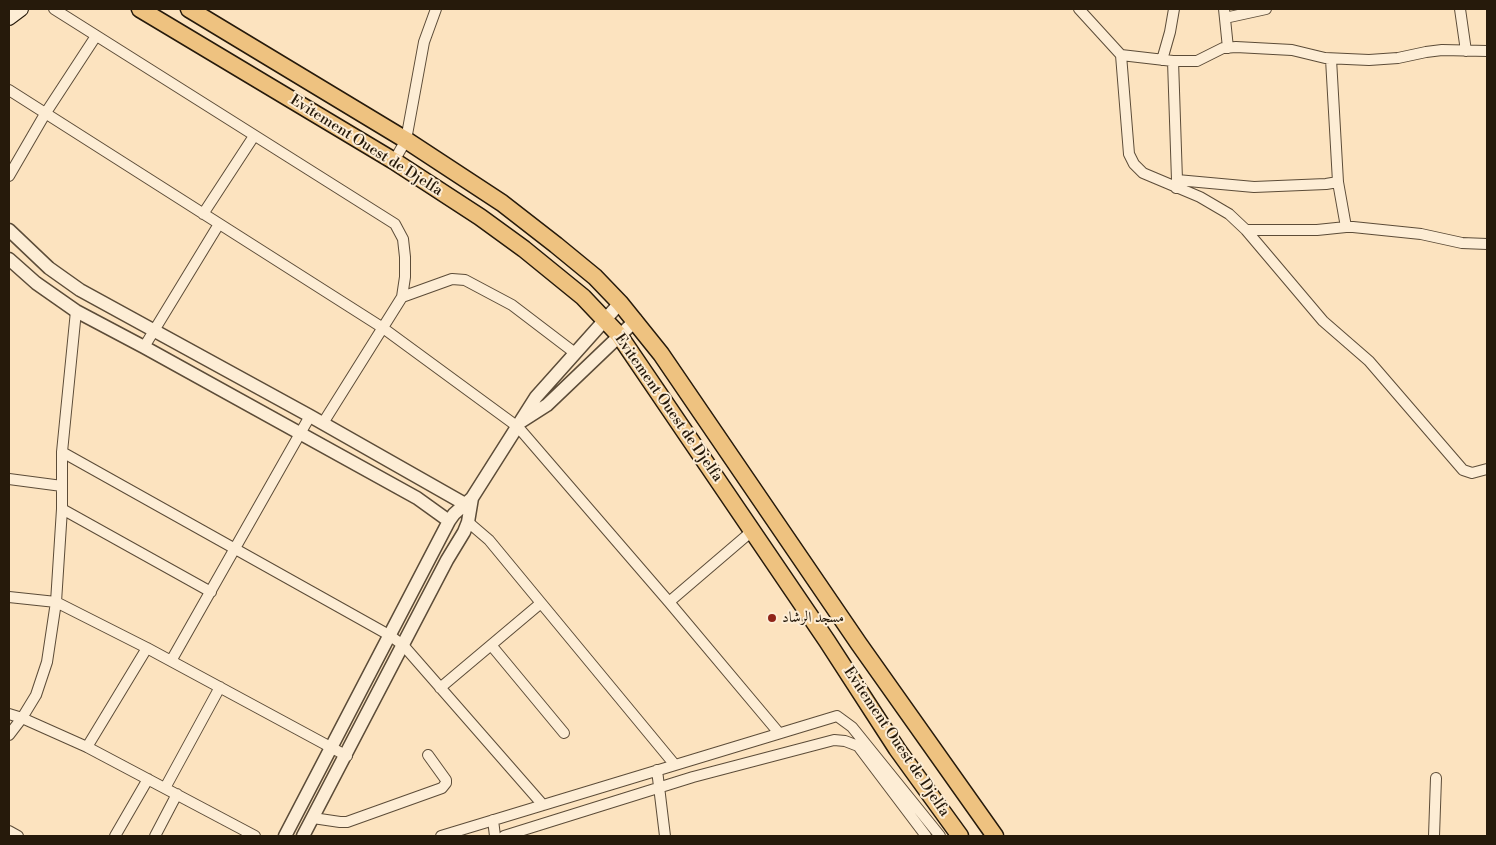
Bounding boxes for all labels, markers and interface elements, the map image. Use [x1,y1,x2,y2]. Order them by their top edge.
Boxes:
street label: Evitement Ouest de Djelfa [286,92,446,200]
street label: Evitement Ouest de Djelfa [610,330,726,486]
place label: مسجد الرشاد [782,609,844,627]
marker: مسجد الرشاد [766,612,778,624]
street label: Evitement Ouest de Djelfa [839,664,953,820]

